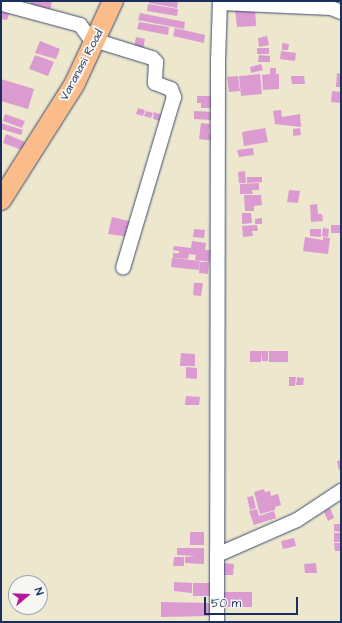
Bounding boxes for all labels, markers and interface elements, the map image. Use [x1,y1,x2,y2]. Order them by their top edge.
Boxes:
street label: Varanasi Road [57,27,107,103]
north arrow [8,575,48,615]
text: N [31,586,47,597]
scale bar [206,589,300,615]
text: 50 m [211,595,241,612]

